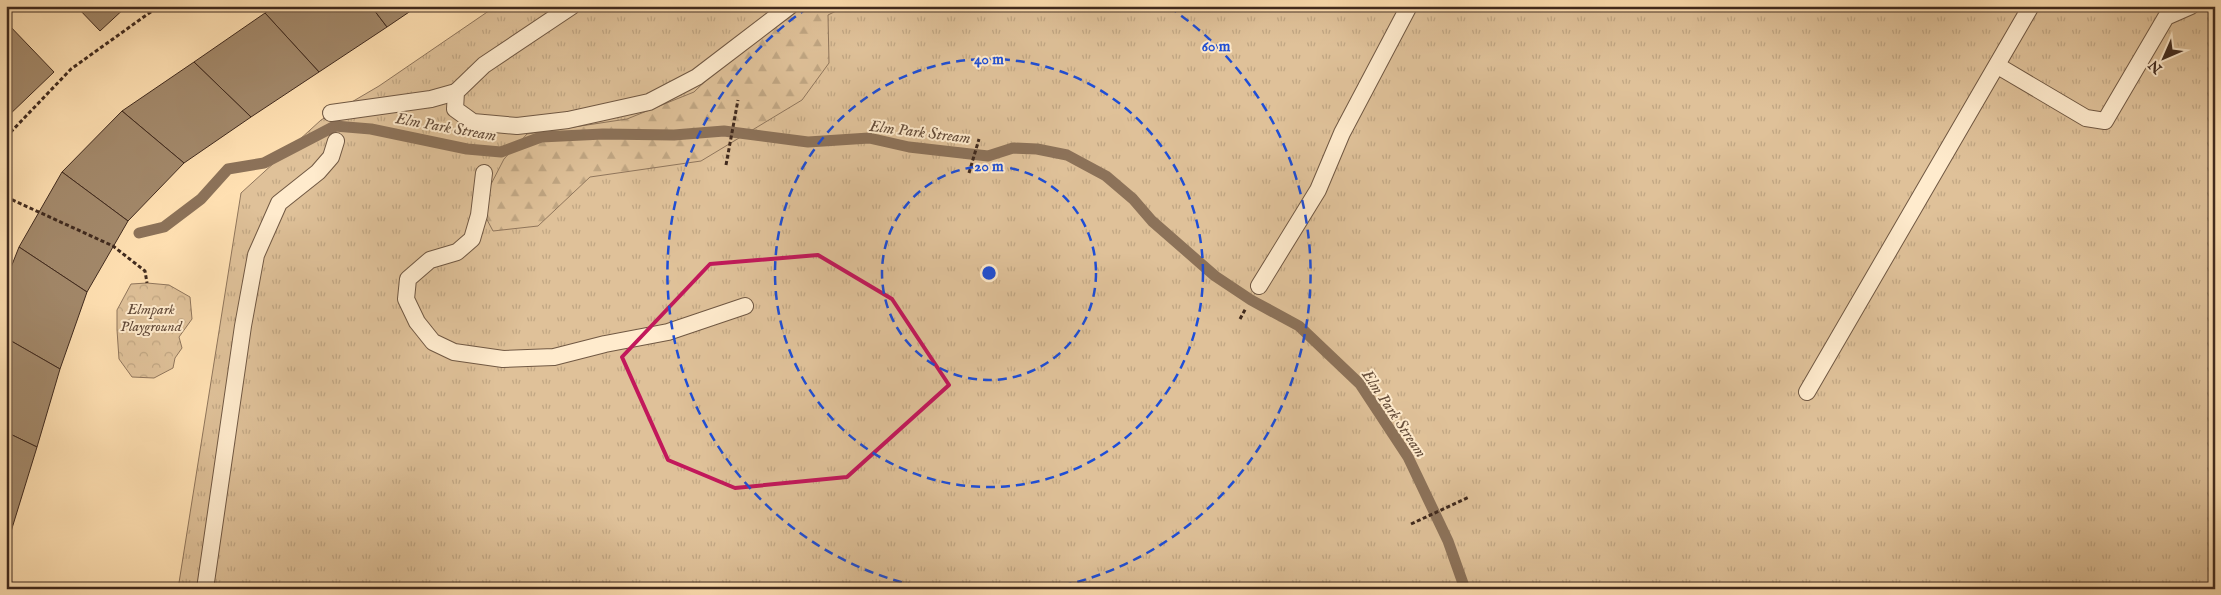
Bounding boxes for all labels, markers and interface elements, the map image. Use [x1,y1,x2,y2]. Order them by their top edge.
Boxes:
north arrow [2138,32,2188,82]
text: 60 m [1202,37,1231,56]
text: 40 m [974,50,1004,69]
text: N [2145,56,2167,78]
water label: Elm Park Stream [393,109,498,147]
water label: Elm Park Stream [867,117,972,149]
text: 20 m [974,157,1004,176]
centre of rings [980,264,998,282]
park label: Elmpark Playground [120,300,183,337]
water label: Elm Park Stream [1356,365,1430,462]

